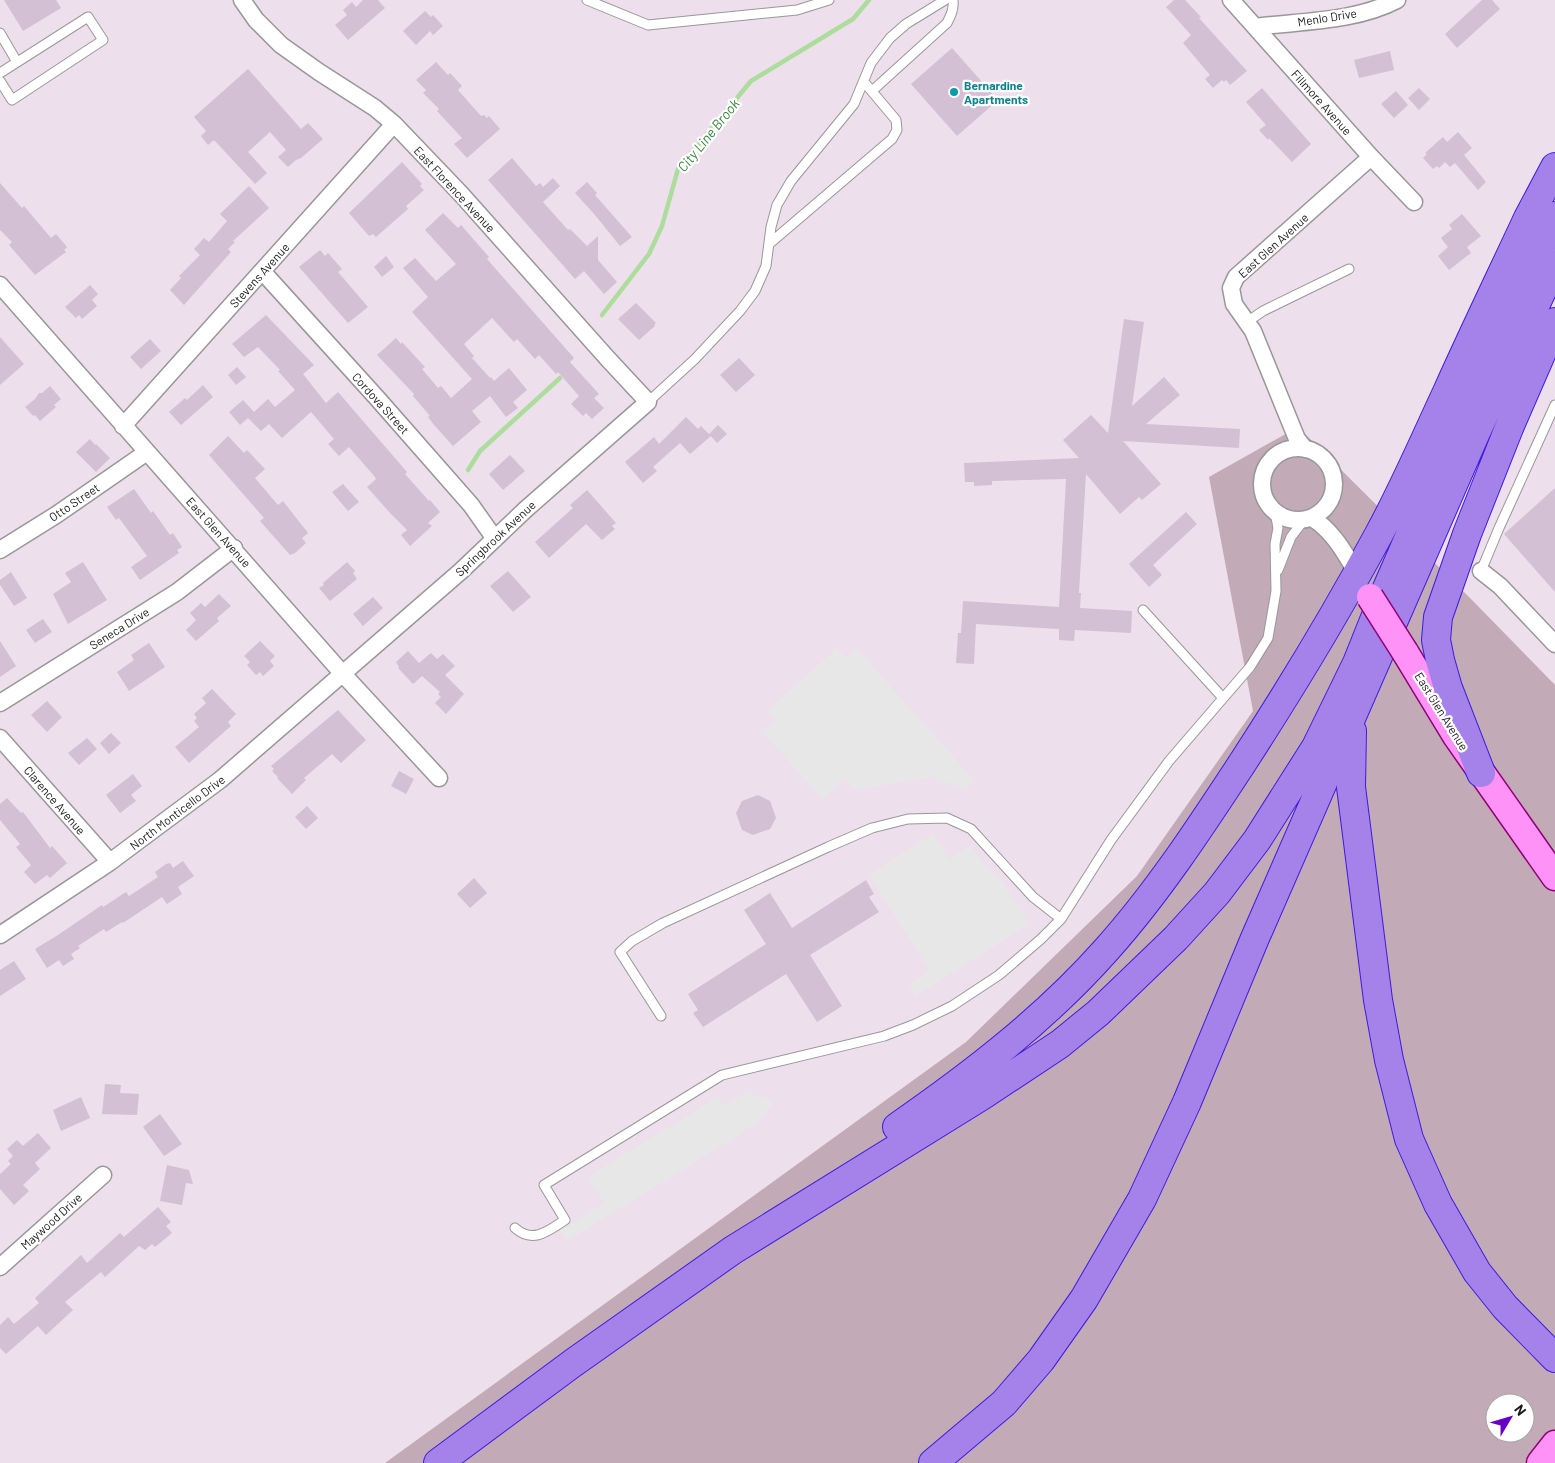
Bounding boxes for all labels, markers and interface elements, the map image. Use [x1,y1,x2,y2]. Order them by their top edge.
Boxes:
street label: Menlo Drive [1296,5,1358,29]
street label: Fillmore Avenue [1289,66,1355,138]
place label: Bernardine Apartments [964,78,1028,106]
marker: Bernardine Apartments [948,86,960,98]
water label: City Line Brook [673,95,743,175]
street label: East Florence Avenue [412,143,498,235]
street label: East Glen Avenue [1235,210,1311,280]
street label: Stevens Avenue [226,240,292,310]
street label: Cordova Street [350,369,412,437]
street label: Otto Street [46,480,102,524]
street label: East Glen Avenue [184,494,254,570]
street label: Springbrook Avenue [452,497,538,579]
street label: Seneca Drive [87,604,151,652]
street label: East Glen Avenue [1412,669,1472,753]
street label: Clarence Avenue [21,763,89,837]
street label: North Monticello Drive [127,772,227,852]
street label: Maywood Drive [18,1190,84,1252]
north arrow [1485,1393,1535,1443]
text: N [1511,1401,1530,1419]

